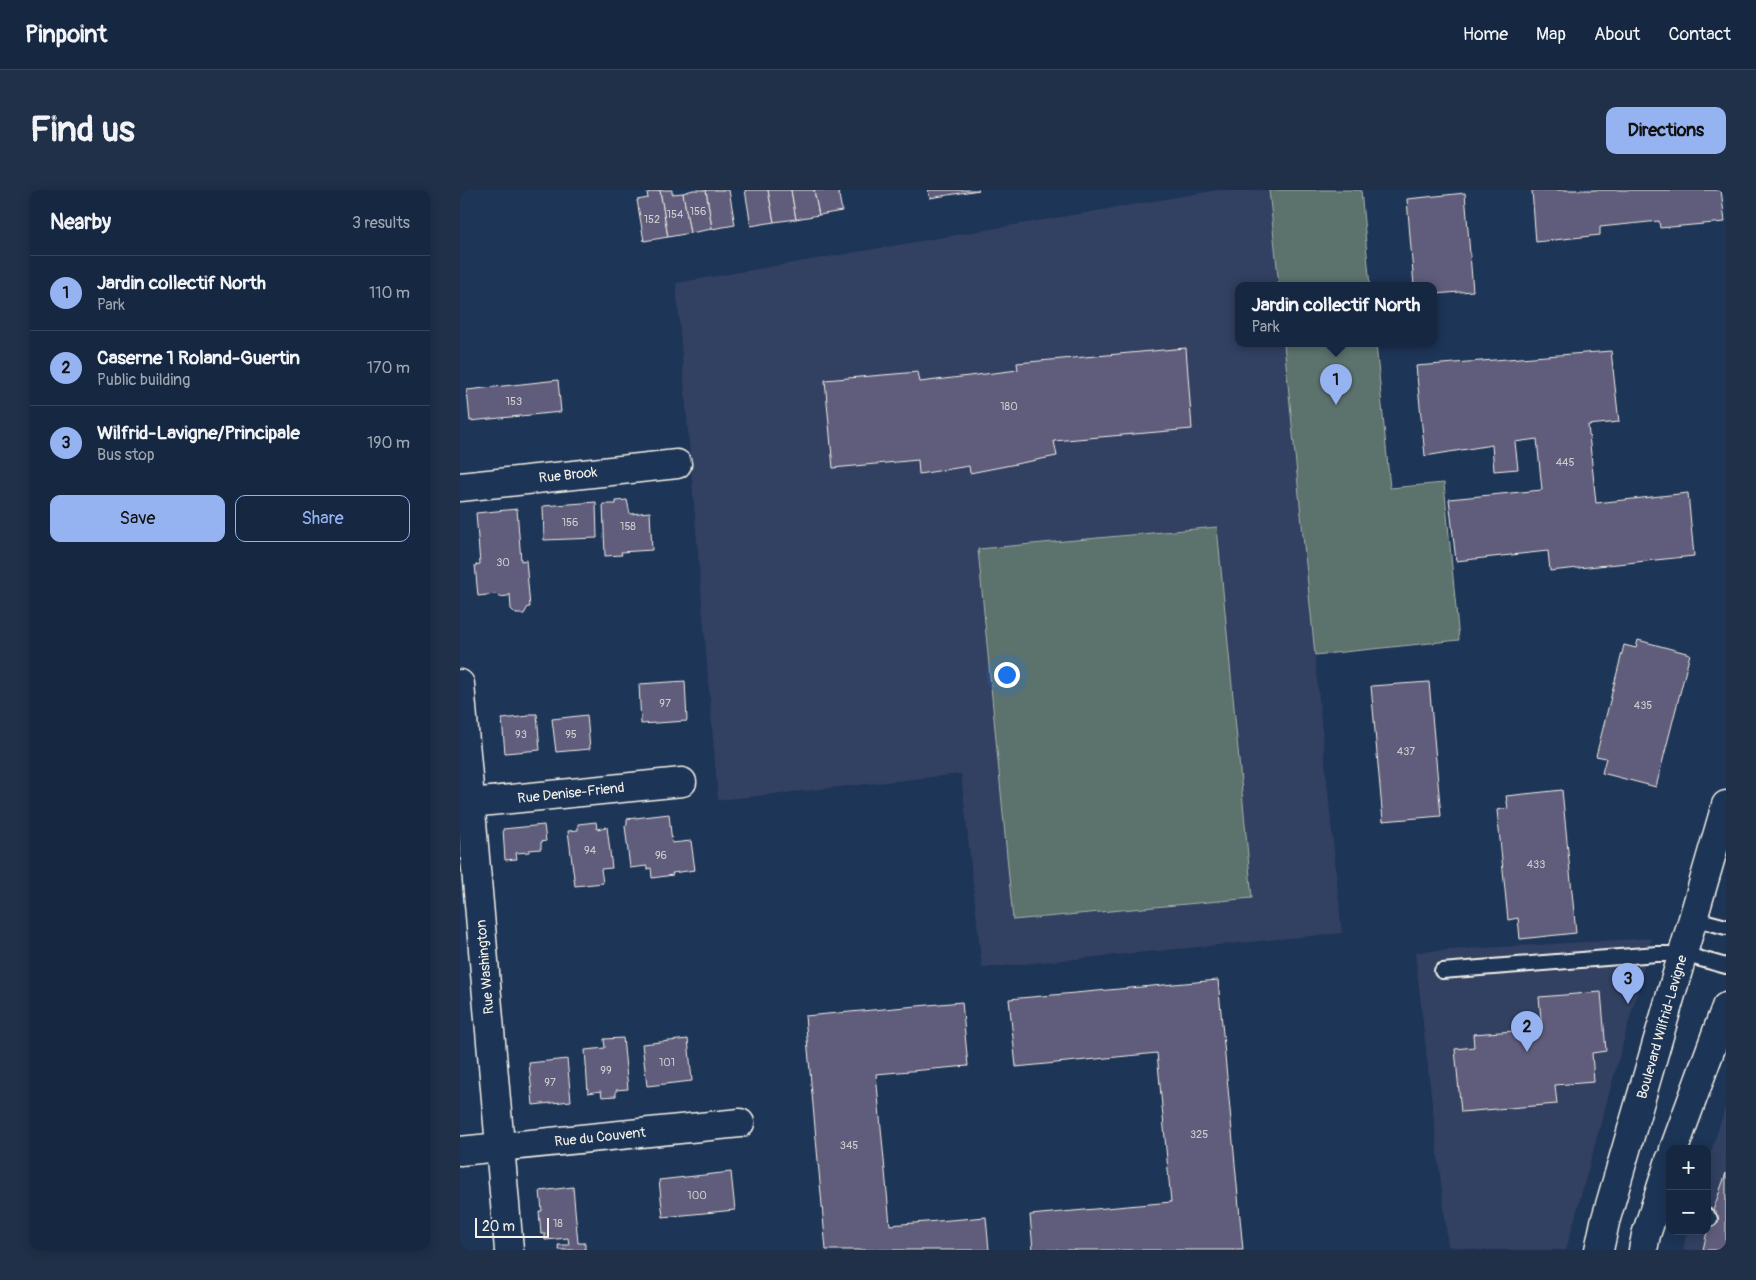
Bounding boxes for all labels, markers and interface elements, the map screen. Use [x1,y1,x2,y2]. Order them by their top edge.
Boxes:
text: Pinpoint [25,20,107,49]
text: Home [1463,23,1508,46]
text: Map [1536,23,1566,46]
text: About [1594,23,1640,46]
text: Contact [1668,23,1731,46]
button: Directions [1606,107,1726,154]
text: Find us [30,108,135,152]
house number: 156 [690,205,706,218]
house number: 154 [667,208,684,221]
text: Nearby [50,209,111,236]
text: 3 results [352,213,410,233]
house number: 152 [644,213,660,226]
text: Jardin collectif North [97,271,266,295]
popup [1235,282,1437,347]
text: 1 [63,283,69,303]
text: 110 m [369,283,410,303]
text: Jardin collectif North [1252,293,1420,317]
text: Park [97,295,125,315]
text: Park [1252,317,1280,337]
text: Caserne 1 Roland-Guertin [97,346,300,370]
text: 2 [62,358,70,378]
text: 170 m [367,358,410,378]
pin: 1 [1320,364,1352,405]
text: Public building [97,370,190,390]
house number: 153 [506,395,522,408]
house number: 180 [1000,400,1018,413]
text: Wilfrid-Lavigne/Principale [97,421,300,445]
text: 3 [62,433,70,453]
text: 190 m [367,433,410,453]
text: Bus stop [97,445,155,465]
house number: 445 [1556,456,1574,469]
street label: Rue Brook [538,463,598,487]
button: Save [50,495,225,542]
button: Share [235,495,410,542]
house number: 156 [562,516,578,529]
house number: 158 [620,520,636,533]
house number: 30 [496,556,510,569]
your location [994,662,1020,688]
house number: 97 [659,697,671,710]
house number: 435 [1634,699,1652,712]
house number: 93 [515,728,527,741]
house number: 95 [565,728,577,741]
house number: 437 [1397,745,1415,758]
street label: Rue Denise-Friend [517,779,625,807]
house number: 94 [584,844,597,857]
house number: 96 [655,849,667,862]
house number: 433 [1527,858,1545,871]
street label: Rue Washington [472,919,498,1015]
street label: Boulevard Wilfrid-Lavigne [1633,953,1691,1101]
pin: 3 [1612,963,1644,1004]
pin: 2 [1511,1011,1543,1052]
house number: 101 [659,1056,675,1069]
house number: 99 [600,1064,612,1077]
house number: 97 [544,1076,556,1089]
street label: Rue du Couvent [554,1124,647,1150]
house number: 325 [1190,1128,1208,1141]
house number: 345 [840,1139,858,1152]
map controls [1666,1145,1711,1235]
button: + [1666,1145,1711,1190]
house number: 100 [687,1189,707,1202]
button: − [1666,1190,1711,1235]
scale bar [475,1215,549,1238]
house number: 18 [553,1217,563,1230]
text: 20 m [482,1218,515,1235]

